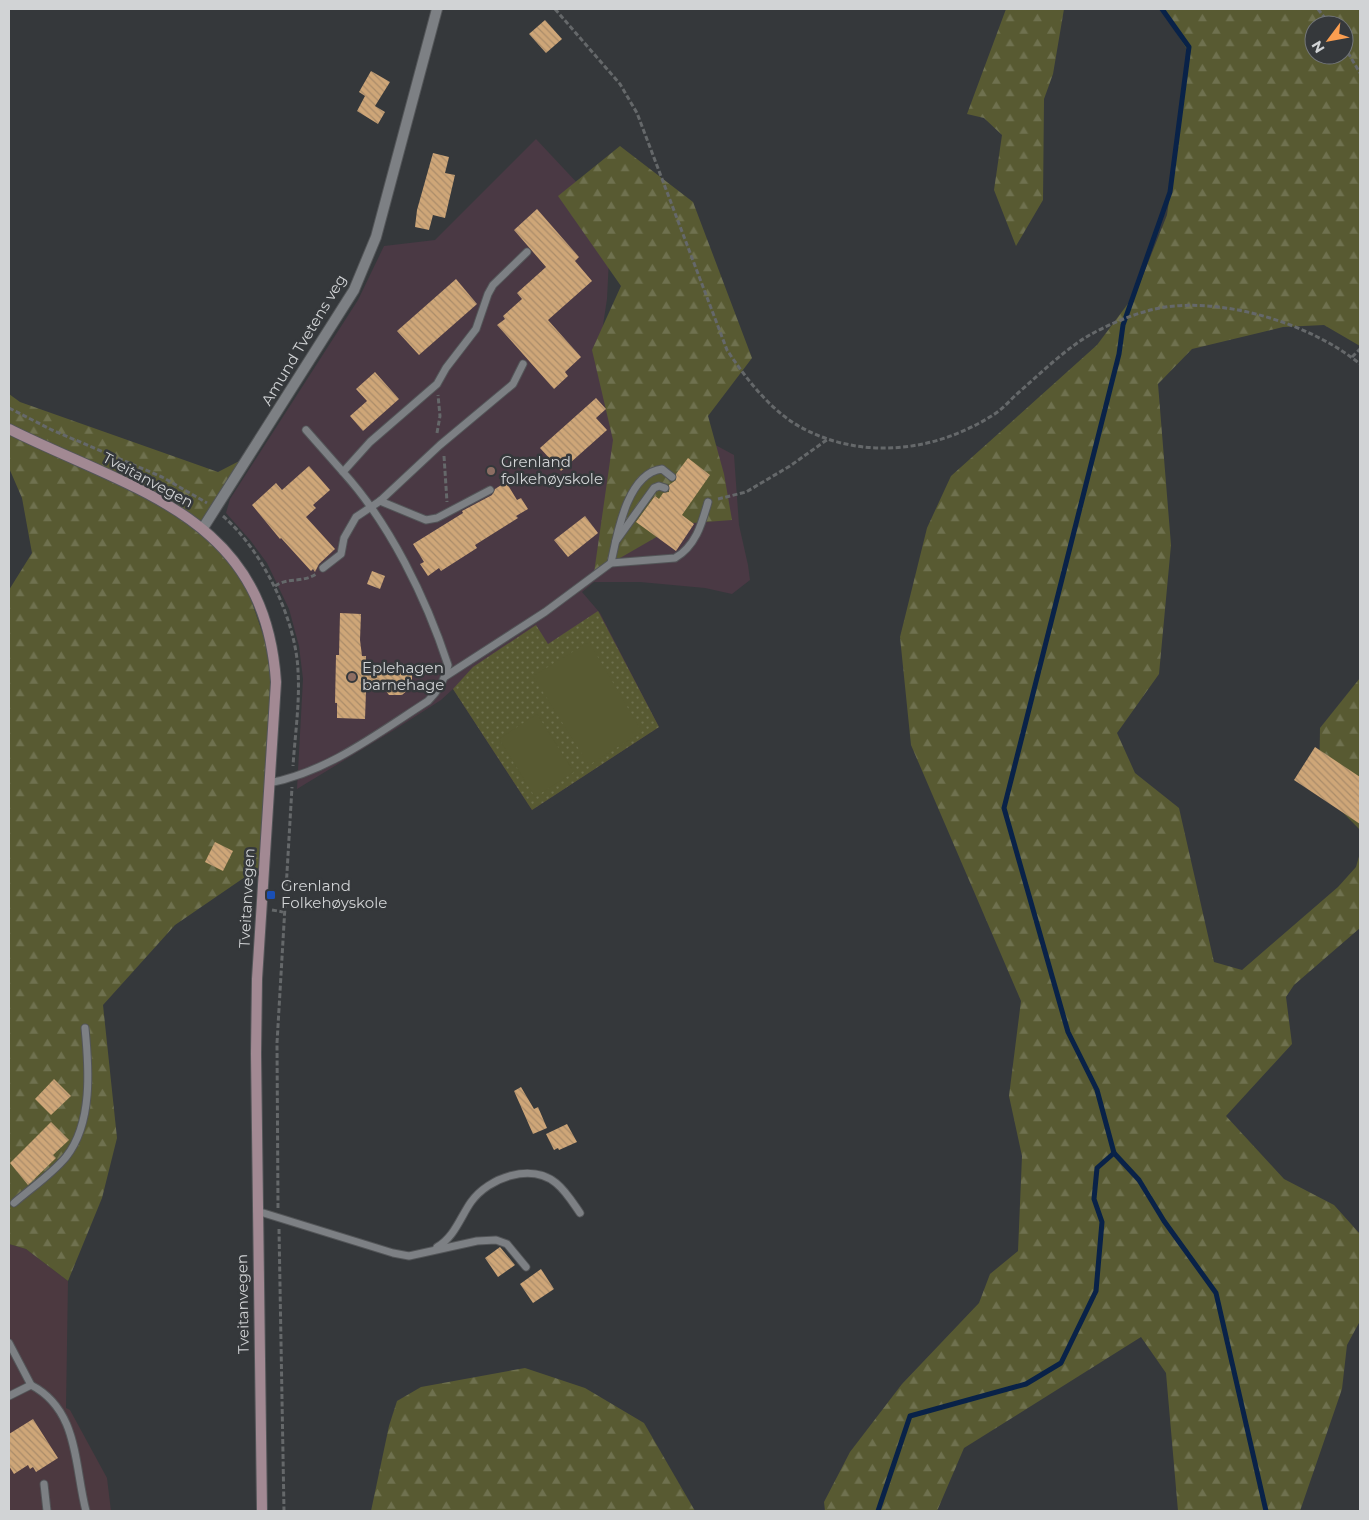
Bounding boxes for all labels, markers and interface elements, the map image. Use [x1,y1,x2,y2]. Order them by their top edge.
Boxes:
north arrow [1304,15,1354,65]
text: N [1307,37,1329,56]
street label: Amund Tvetens veg [257,271,350,409]
street label: Tveitanvegen [100,448,197,511]
place label: Grenland folkehøyskole [501,452,603,488]
marker: Grenland folkehøyskole [485,465,497,477]
place label: Eplehagen barnehage [362,658,444,694]
marker: Eplehagen barnehage [346,671,358,683]
street label: Tveitanvegen [234,848,259,948]
place label: Grenland Folkehøyskole [281,876,387,912]
marker: Grenland Folkehøyskole [265,889,277,901]
street label: Tveitanvegen [232,1254,253,1354]

